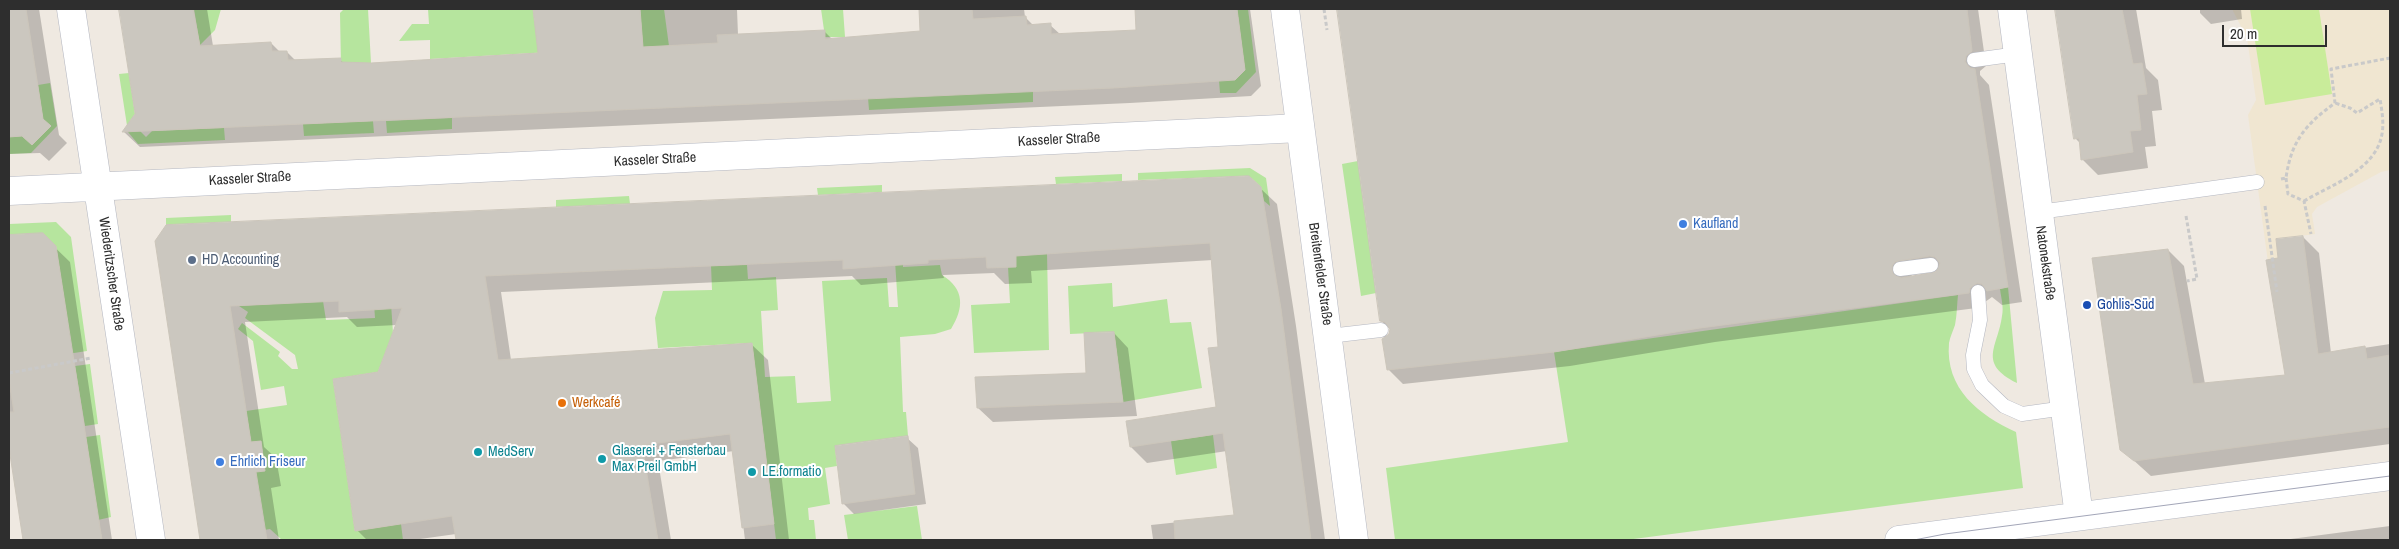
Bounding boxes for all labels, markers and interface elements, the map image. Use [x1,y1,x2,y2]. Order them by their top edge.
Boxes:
scale bar [2224,15,2329,47]
text: 20 m [2230,23,2257,44]
street label: Kasseler Straße [1017,129,1101,151]
street label: Kasseler Straße [613,149,697,171]
street label: Kasseler Straße [208,168,292,190]
street label: Wiederitzscher Straße [95,216,127,332]
place label: Kaufland [1693,216,1738,232]
marker: Kaufland [1677,218,1689,230]
street label: Breitenfelder Straße [1304,222,1336,326]
street label: Natonekstraße [2031,225,2059,301]
place label: HD Accounting [202,252,279,268]
marker: HD Accounting [186,254,198,266]
place label: Gohlis-Süd [2097,297,2154,313]
marker: Gohlis-Süd [2081,299,2093,311]
place label: Werkcafé [572,395,620,411]
marker: Werkcafé [556,397,568,409]
place label: Glaserei + Fensterbau Max Preil GmbH [612,443,726,476]
place label: MedServ [488,444,534,460]
marker: MedServ [472,446,484,458]
marker: Glaserei + Fensterbau Max Preil GmbH [596,453,608,465]
place label: Ehrlich Friseur [230,454,305,470]
marker: Ehrlich Friseur [214,456,226,468]
place label: LE.formatio [762,464,821,480]
marker: LE.formatio [746,466,758,478]

